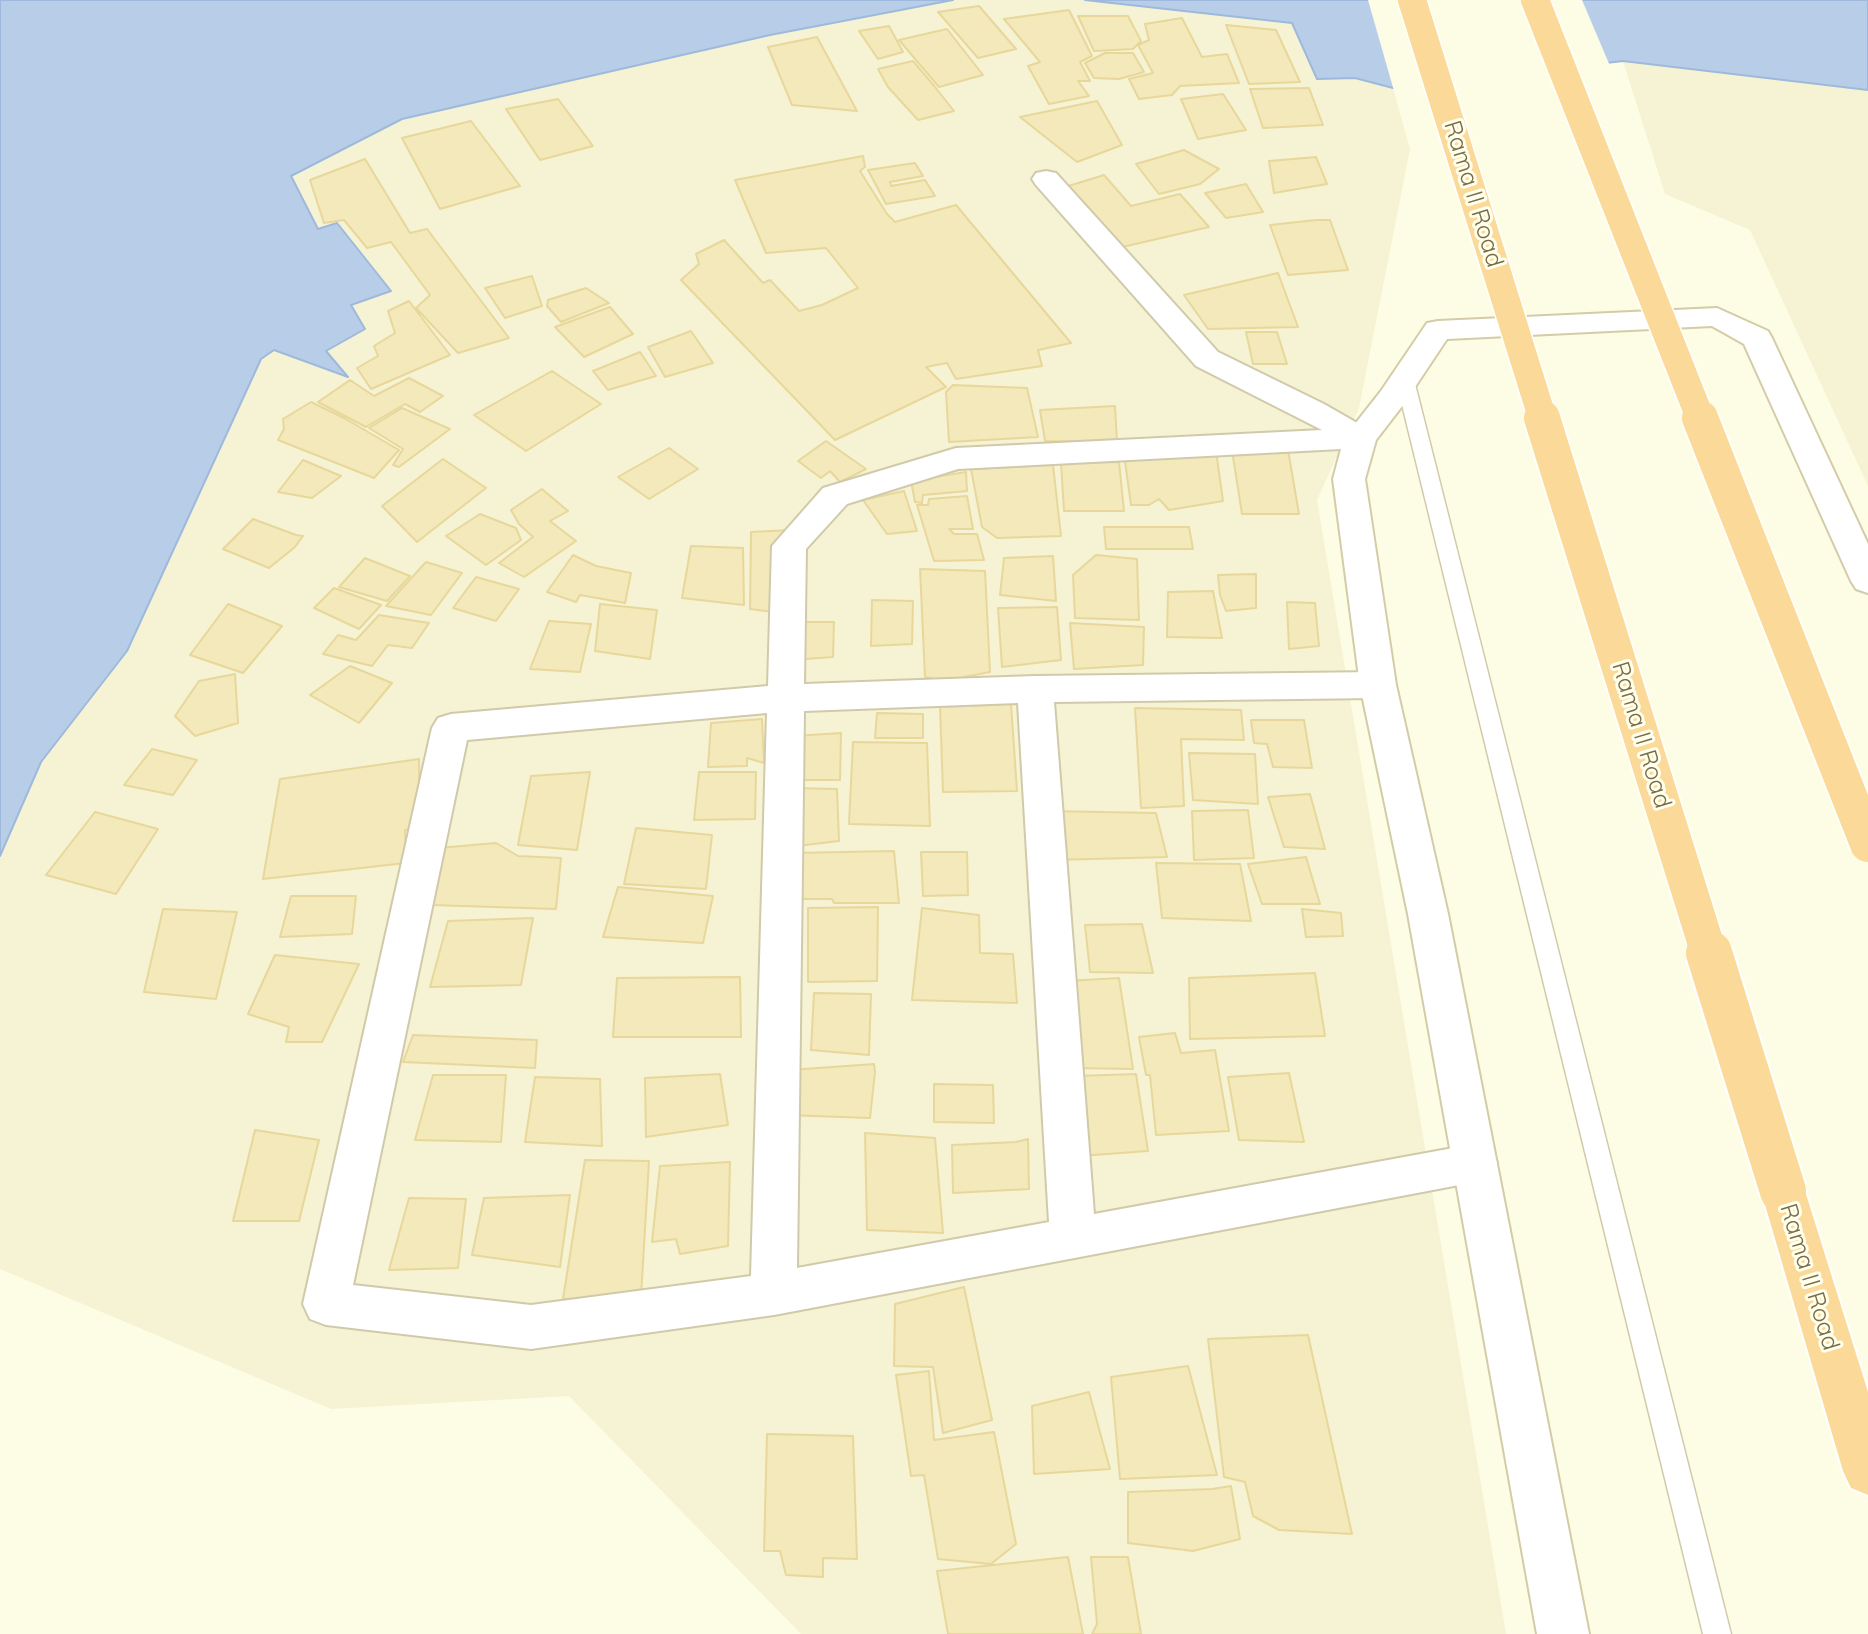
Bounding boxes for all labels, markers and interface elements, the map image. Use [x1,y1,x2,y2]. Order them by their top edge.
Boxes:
street label: Rama II Road [1437,117,1509,271]
street label: Rama II Road [1605,658,1677,812]
street label: Rama II Road [1773,1200,1845,1354]

